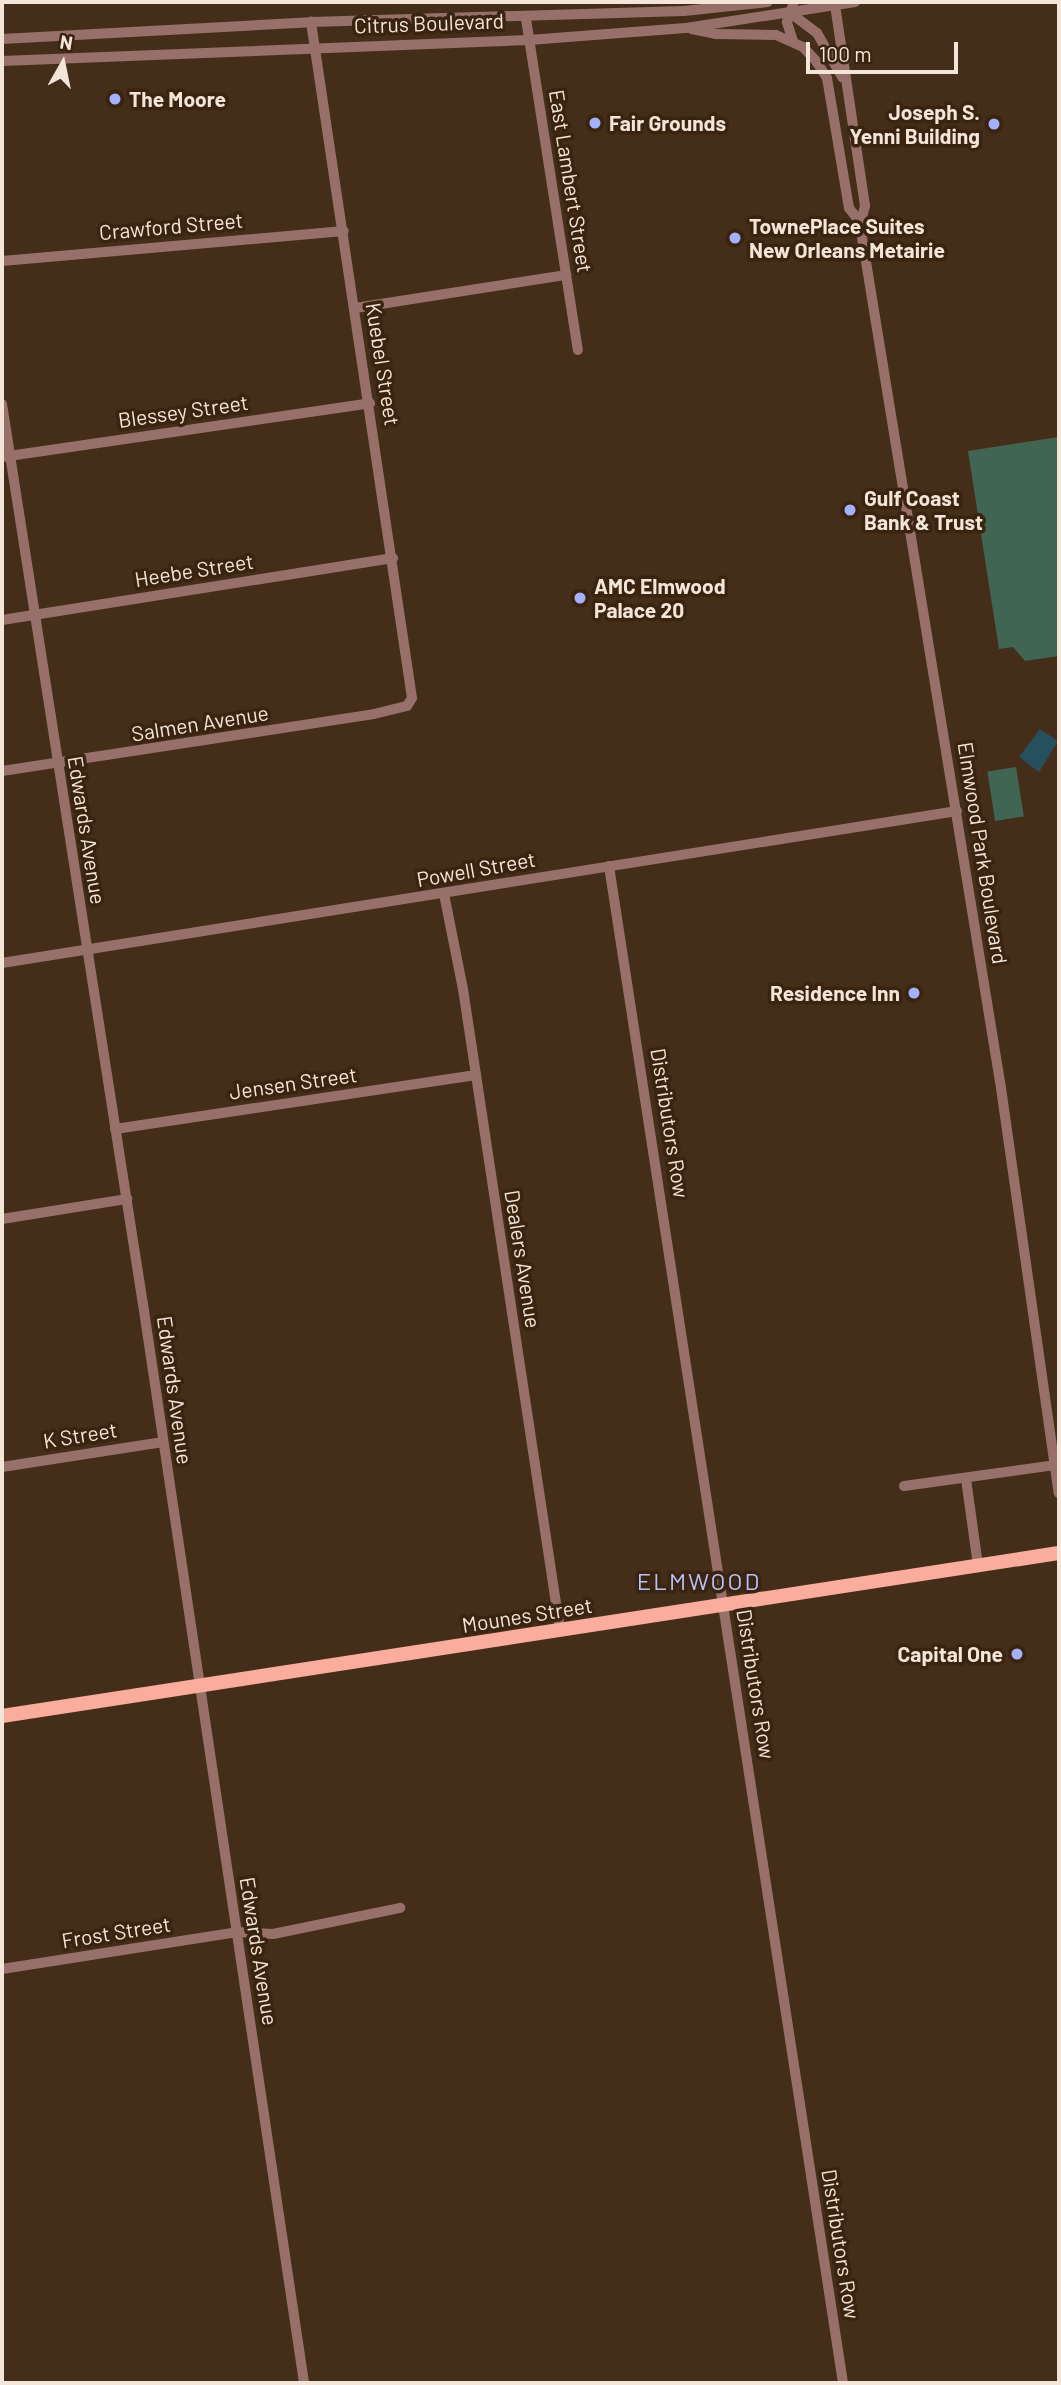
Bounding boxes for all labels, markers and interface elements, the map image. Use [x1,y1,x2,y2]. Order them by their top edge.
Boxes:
street label: Citrus Boulevard [354,8,504,38]
north arrow [28,28,98,98]
scale bar [809,28,961,72]
text: N [58,29,74,54]
text: 100 m [819,41,872,66]
place label: The Moore [129,86,226,112]
street label: East Lambert Street [544,88,598,274]
marker: The Moore [107,91,123,107]
place label: Joseph S. Yenni Building [849,99,980,149]
place label: Fair Grounds [609,110,726,136]
marker: Fair Grounds [587,115,603,131]
marker: Joseph S. Yenni Building [986,116,1002,132]
street label: Crawford Street [98,207,244,245]
place label: TownePlace Suites New Orleans Metairie [749,213,945,263]
marker: TownePlace Suites New Orleans Metairie [727,230,743,246]
street label: Kuebel Street [361,301,405,427]
street label: Blessey Street [116,389,250,433]
place label: Gulf Coast Bank & Trust [864,485,983,535]
marker: Gulf Coast Bank & Trust [842,502,858,518]
street label: Heebe Street [133,548,255,592]
place label: AMC Elmwood Palace 20 [594,573,726,623]
marker: AMC Elmwood Palace 20 [572,590,588,606]
street label: Salmen Avenue [130,700,270,746]
street label: Elmwood Park Boulevard [953,740,1013,966]
street label: Edwards Avenue [63,754,111,906]
street label: Powell Street [415,846,537,892]
place label: Residence Inn [770,980,900,1006]
marker: Residence Inn [906,985,922,1001]
street label: Distributors Row [646,1046,694,1200]
street label: Jensen Street [227,1062,359,1104]
street label: Dealers Avenue [500,1188,546,1330]
street label: Edwards Avenue [152,1314,198,1466]
street label: K Street [41,1417,119,1453]
district label: ELMWOOD [638,1567,760,1595]
street label: Mounes Street [460,1592,594,1638]
street label: Distributors Row [732,1607,780,1761]
place label: Capital One [898,1641,1003,1667]
marker: Capital One [1009,1646,1025,1662]
street label: Edwards Avenue [235,1875,283,2027]
street label: Frost Street [60,1911,172,1953]
street label: Distributors Row [817,2167,865,2321]

